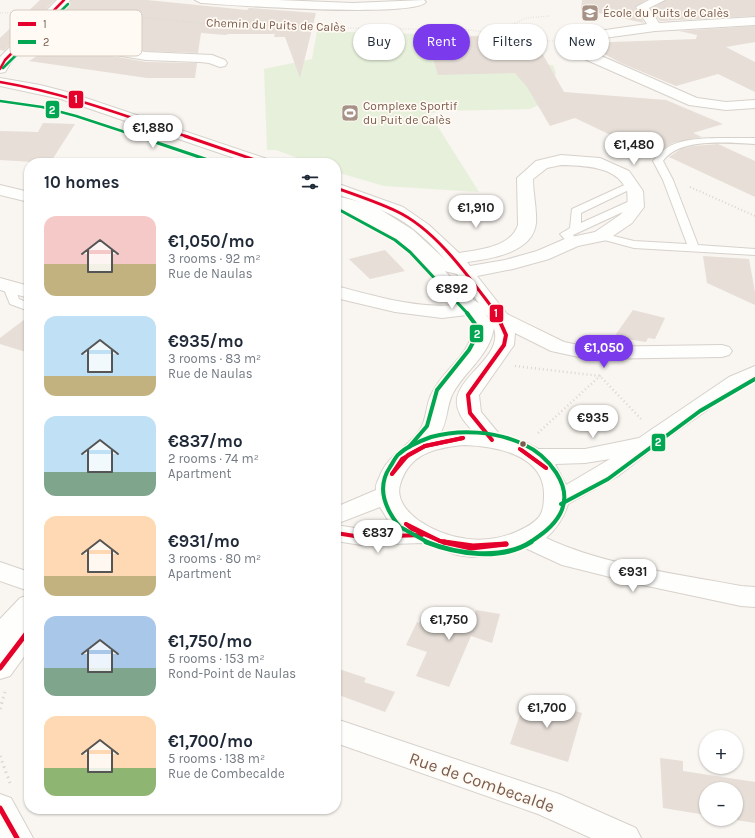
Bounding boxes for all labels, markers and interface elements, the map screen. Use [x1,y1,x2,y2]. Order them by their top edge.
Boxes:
school or university icon: École du Puits de Calès [580,3,600,23]
place label: École du Puits de Calès [603,5,729,20]
legend [10,10,142,56]
street label: Chemin du Puits de Calès [206,16,346,34]
text: 1 [43,18,47,31]
chip: Buy [353,24,405,60]
chip: Rent [413,24,470,60]
chip: Filters [478,24,547,60]
chip: New [555,24,609,60]
text: 2 [43,36,49,49]
line badge: 1 [68,90,84,109]
text: 1 [74,93,78,106]
place label: Complexe Sportif du Puit de Calès [363,99,458,127]
line badge: 2 [45,100,60,119]
sports icon: Complexe Sportif du Puit de Calès [340,103,360,123]
text: 2 [49,104,56,117]
pin: €1,880 [120,115,186,149]
text: €1,880 [132,120,174,135]
pin: €1,480 [601,132,667,166]
text: €1,480 [614,137,654,152]
icon: filters [299,171,321,193]
text: 10 homes [44,172,119,192]
pin: €1,910 [443,195,509,229]
text: €1,910 [458,200,494,215]
text: €1,050/mo [168,231,254,251]
icon: home [76,232,124,280]
text: 3 rooms · 92 m² [168,251,261,266]
text: Rue de Naulas [168,266,253,281]
pin: €892 [428,276,476,310]
text: €892 [436,281,468,296]
line badge: 1 [489,304,504,323]
text: 1 [494,307,498,320]
line badge: 2 [469,324,484,343]
text: 2 [474,328,481,341]
text: €935/mo [168,331,243,351]
icon: home [76,332,124,380]
pin: €1,050 [571,335,637,369]
text: €1,050 [584,340,624,355]
text: 3 rooms · 83 m² [168,351,261,366]
text: Rue de Naulas [168,366,253,381]
pin: €935 [569,405,617,439]
text: €935 [577,410,609,425]
text: €837/mo [168,431,243,451]
icon: home [76,432,124,480]
line badge: 2 [651,433,666,452]
text: 2 [655,436,662,449]
unlabelled marker [518,439,528,449]
text: 2 rooms · 74 m² [168,451,259,466]
text: Apartment [168,466,231,481]
pin: €837 [354,520,402,554]
text: €837 [362,525,394,540]
text: €931/mo [168,531,240,551]
icon: home [76,532,124,580]
text: 3 rooms · 80 m² [168,551,261,566]
pin: €931 [609,559,657,593]
text: €931 [619,564,647,579]
text: Apartment [168,566,231,581]
pin: €1,750 [416,607,482,641]
text: €1,750 [430,612,468,627]
text: €1,750/mo [168,631,252,651]
icon: home [76,632,124,680]
text: 5 rooms · 153 m² [168,651,265,666]
text: Rond-Point de Naulas [168,666,296,681]
pin: €1,700 [514,695,580,729]
text: €1,700 [527,700,567,715]
map controls [699,730,743,826]
button: + [699,730,743,774]
text: €1,700/mo [168,731,253,751]
icon: home [76,732,124,780]
street label: Rue de Combecalde [407,748,557,816]
text: 5 rooms · 138 m² [168,751,265,766]
text: Rue de Combecalde [168,766,285,781]
button: − [699,782,743,826]

